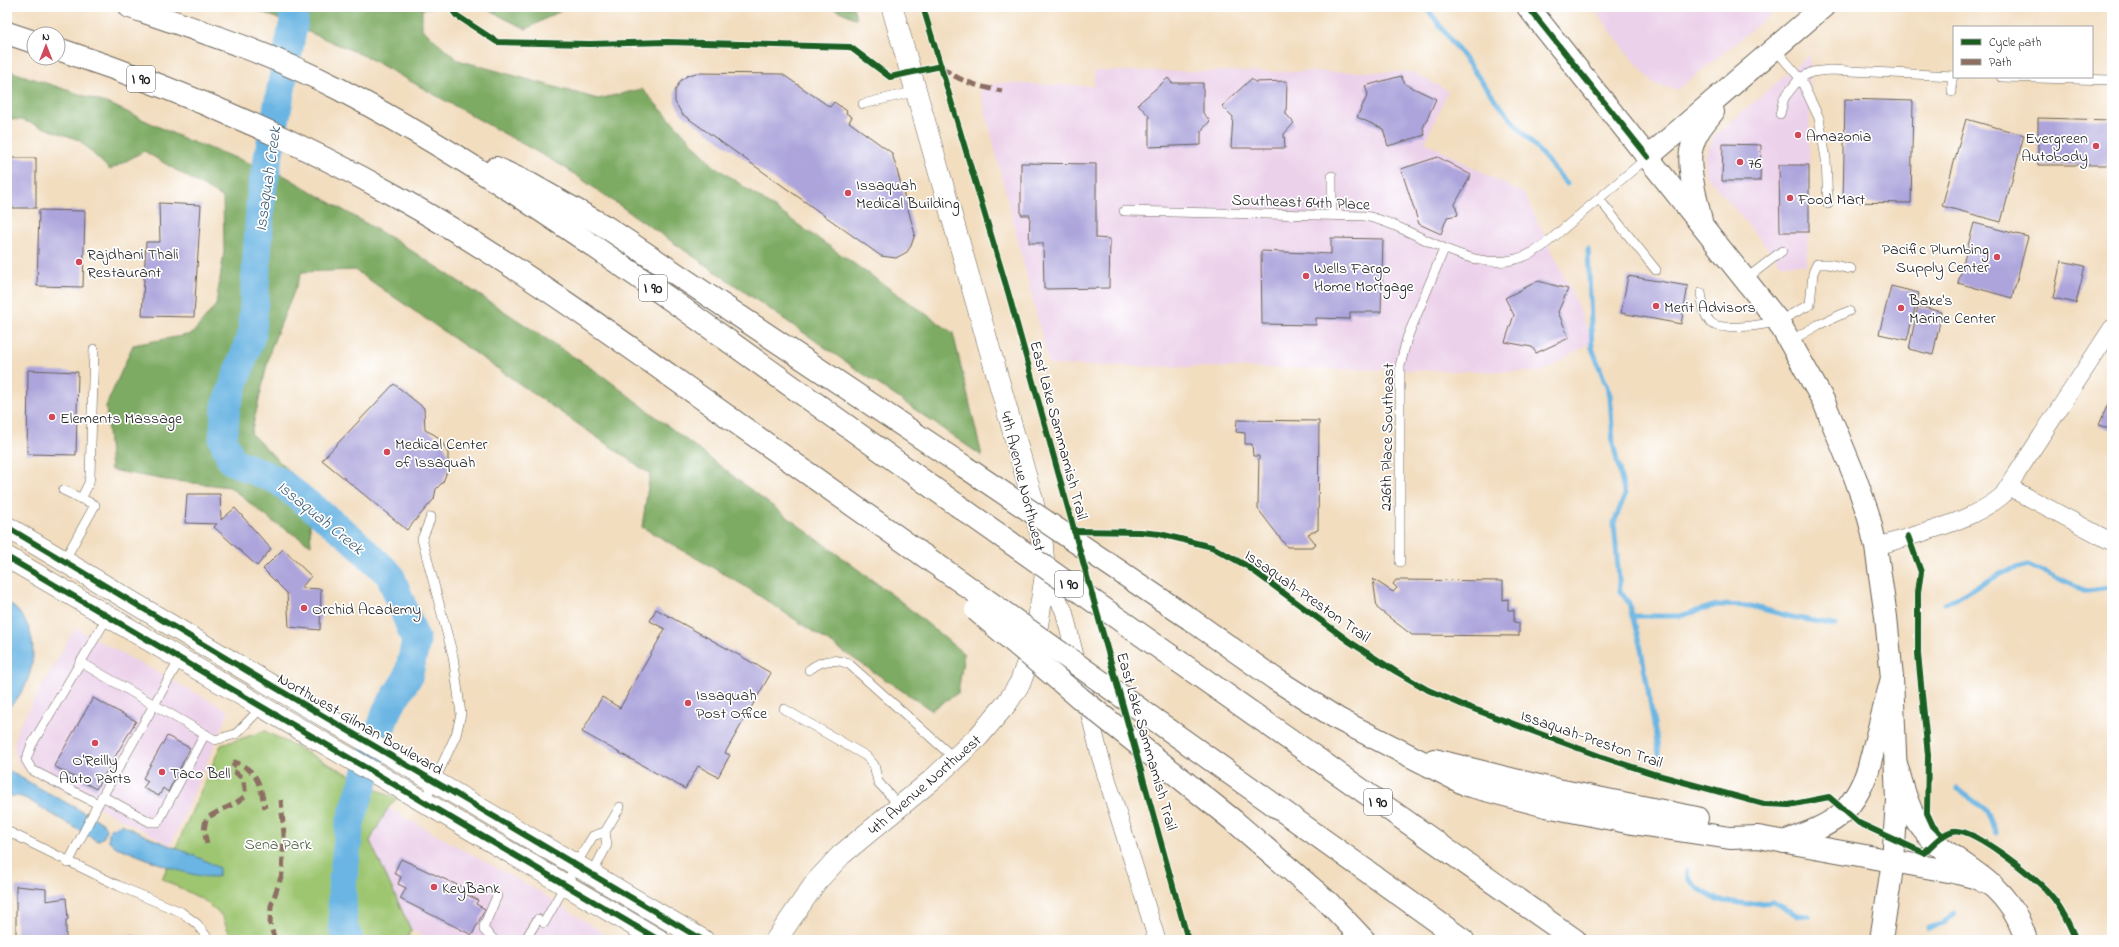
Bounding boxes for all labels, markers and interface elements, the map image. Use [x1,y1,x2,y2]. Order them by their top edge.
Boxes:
north arrow [26,26,66,66]
legend [1953,26,2093,78]
text: N [42,29,50,45]
text: Cycle path [1989,34,2041,53]
text: Path [1989,54,2012,72]
road number: I 90 [127,66,155,92]
water label: Issaquah Creek [249,123,288,233]
place label: Amazonia [1806,125,1871,149]
place label: Evergreen Autobody [2021,127,2088,169]
marker: Amazonia [1793,130,1803,140]
marker: Evergreen Autobody [2091,141,2101,151]
place label: 76 [1748,152,1762,176]
marker: 76 [1735,157,1745,167]
place label: Issaquah Medical Building [856,174,960,216]
marker: Issaquah Medical Building [843,188,853,198]
place label: Food Mart [1797,188,1866,212]
street label: Southeast 64th Place [1231,189,1371,217]
marker: Food Mart [1785,193,1795,203]
place label: Pacific Plumbing Supply Center [1882,238,1989,280]
place label: Rajdhani Thali Restaurant [87,243,179,285]
marker: Pacific Plumbing Supply Center [1992,252,2002,262]
marker: Rajdhani Thali Restaurant [74,257,84,267]
place label: Wells Fargo Home Mortgage [1314,257,1415,299]
marker: Wells Fargo Home Mortgage [1301,271,1311,281]
road number: I 90 [639,275,667,301]
place label: Bake's Marine Center [1908,289,1996,331]
place label: Merit Advisors [1664,296,1756,320]
marker: Merit Advisors [1651,301,1661,311]
marker: Bake's Marine Center [1896,303,1906,313]
street label: East Lake Sammamish Trail [1023,338,1094,523]
street label: 226th Place Southeast [1375,362,1401,511]
place label: Elements Massage [60,407,183,431]
street label: 4th Avenue Northwest [993,409,1051,555]
marker: Elements Massage [47,412,57,422]
place label: Medical Center of Issaquah [395,433,488,475]
marker: Medical Center of Issaquah [382,447,392,457]
water label: Issaquah Creek [271,475,370,562]
street label: Issaquah-Preston Trail [1239,544,1375,649]
road number: I 90 [1055,571,1083,597]
place label: Orchid Academy [312,598,421,622]
marker: Orchid Academy [299,603,309,613]
street label: East Lake Sammamish Trail [1109,650,1183,834]
street label: Northwest Gilman Boulevard [273,667,447,782]
place label: Issaquah Post Office [696,684,768,726]
marker: Issaquah Post Office [683,698,693,708]
street label: Issaquah-Preston Trail [1517,704,1666,776]
street label: 4th Avenue Northwest [863,729,988,842]
marker: O'Reilly Auto Parts [90,738,100,748]
place label: O'Reilly Auto Parts [59,749,131,791]
place label: Taco Bell [170,762,231,786]
marker: Taco Bell [157,767,167,777]
road number: I 90 [1364,789,1392,815]
park label: Sena Park [245,833,312,857]
place label: KeyBank [442,877,501,901]
marker: KeyBank [429,882,439,892]

